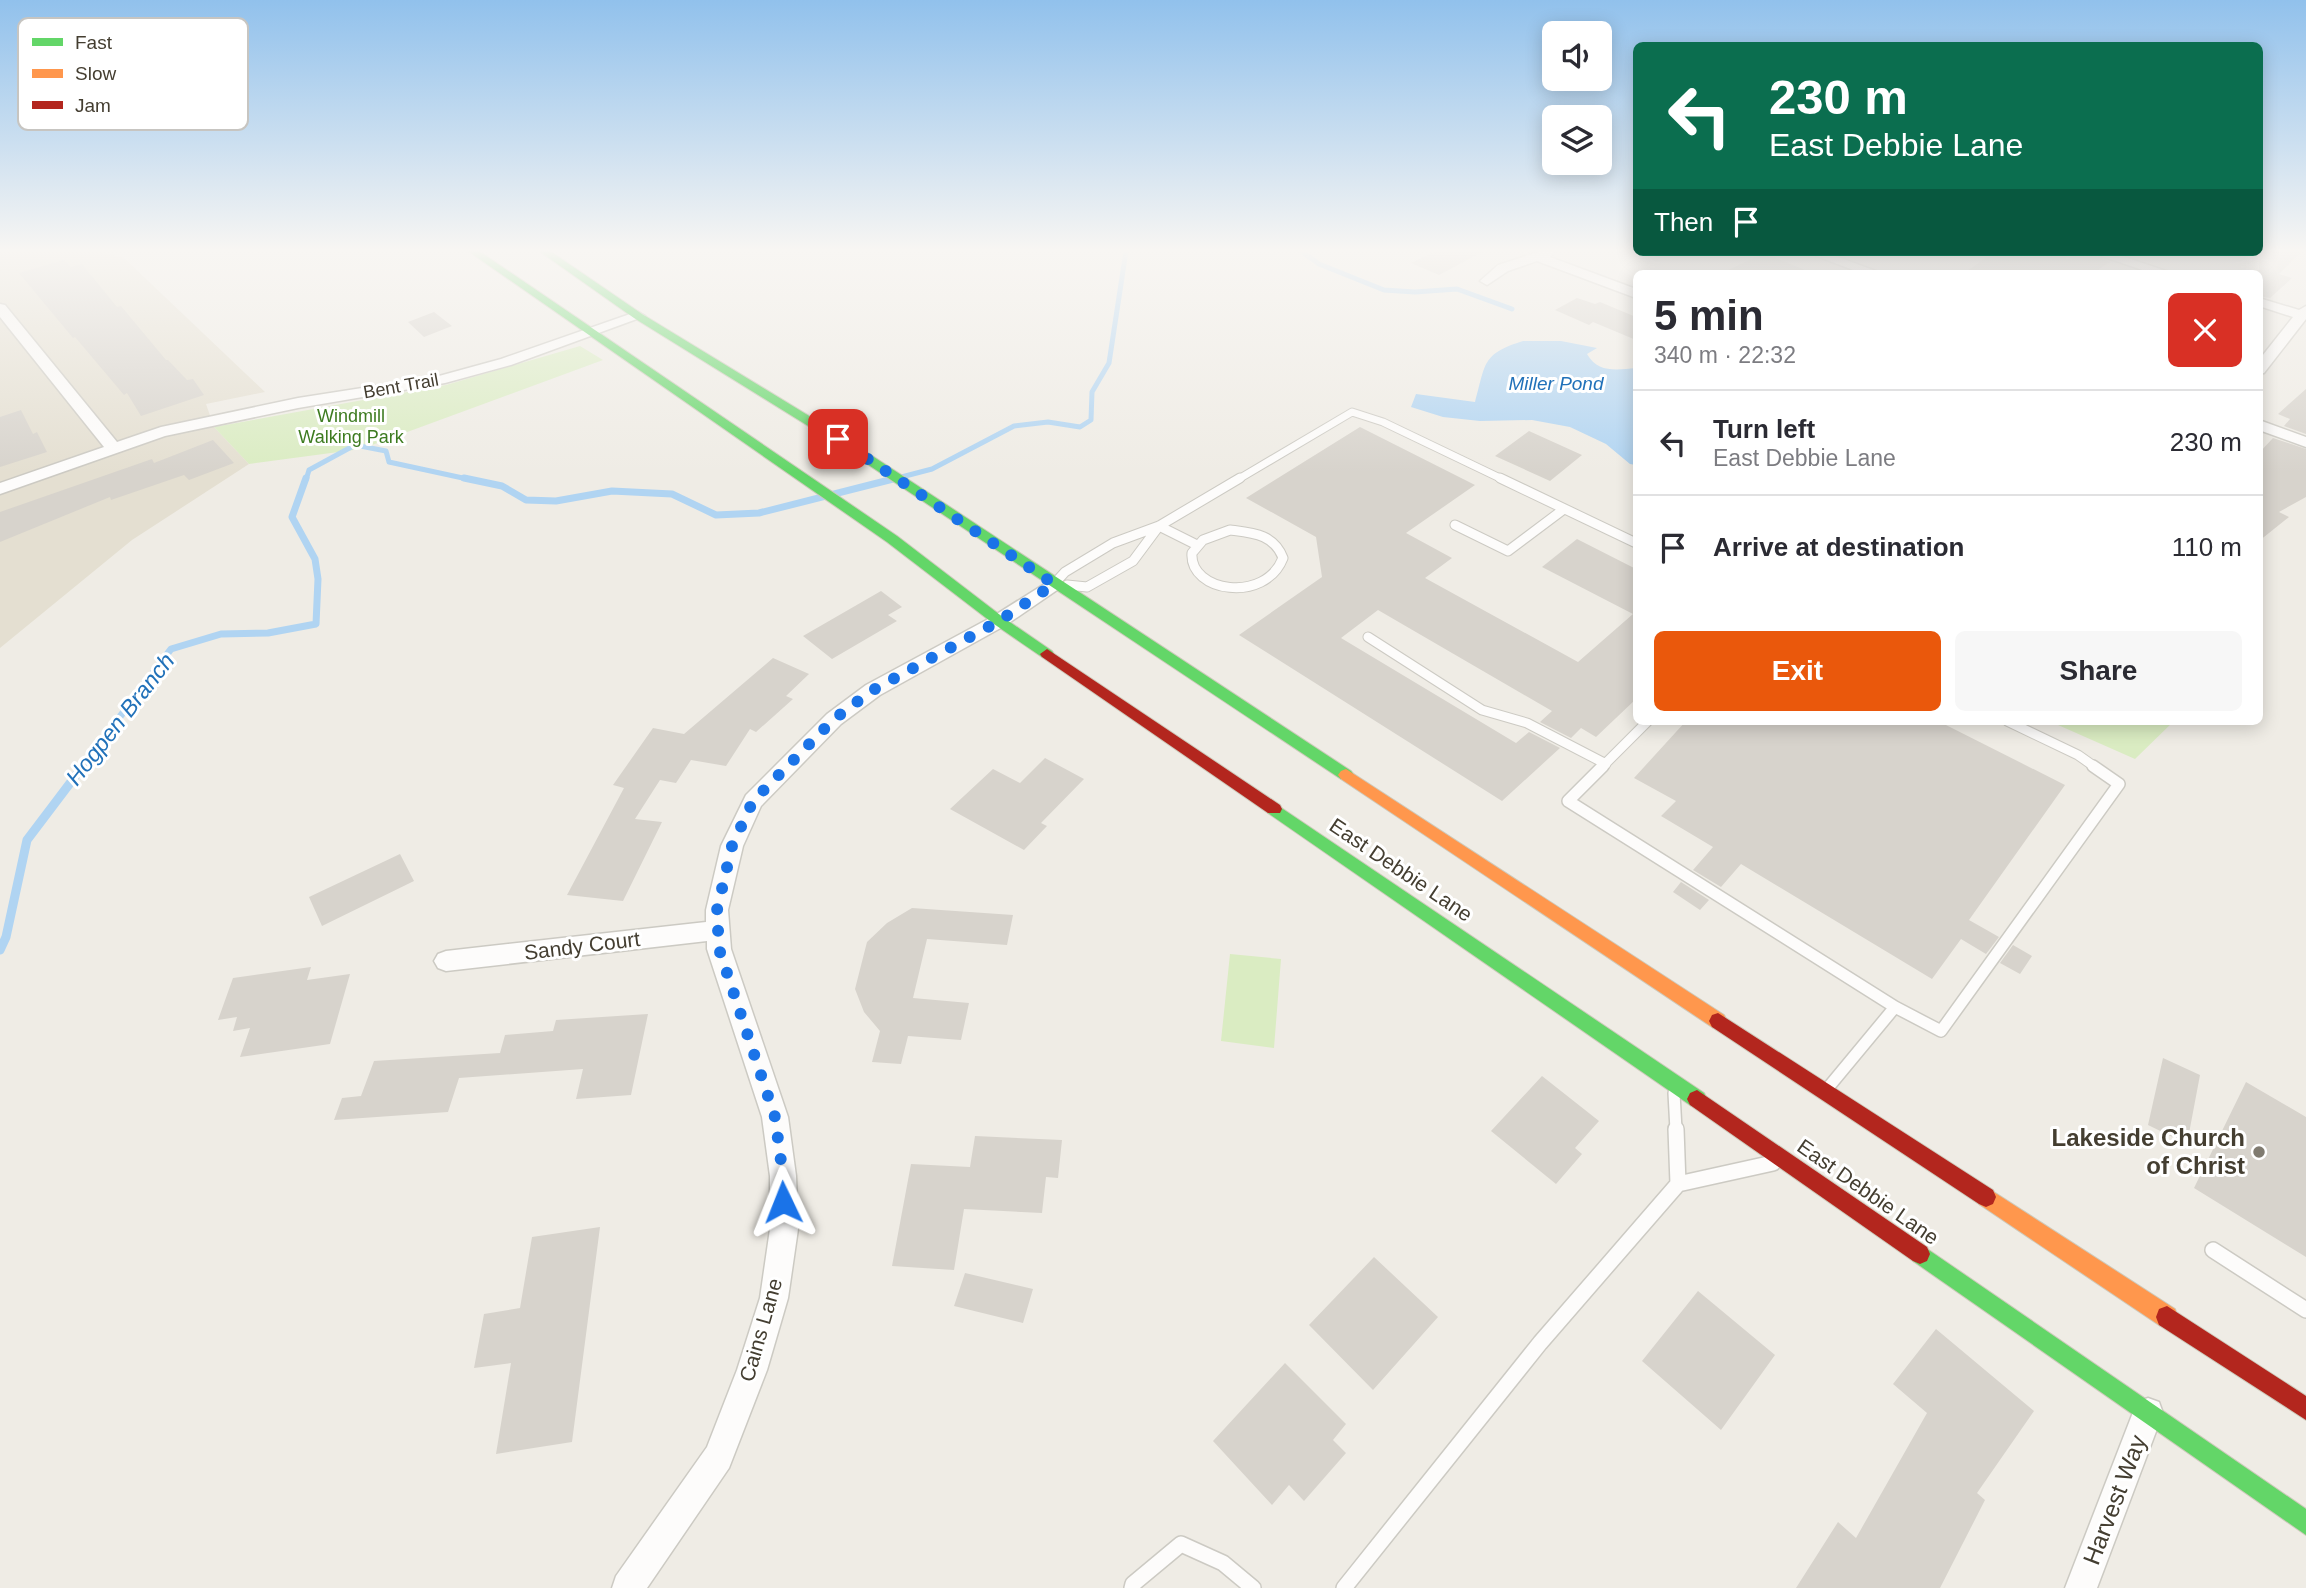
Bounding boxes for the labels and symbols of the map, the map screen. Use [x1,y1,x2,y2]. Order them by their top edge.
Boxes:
legend [18,18,248,130]
text: Fast [75,32,113,53]
text: Slow [75,63,116,84]
text: Jam [75,95,111,116]
street label: Bent Trail [362,370,440,402]
water label: Miller Pond [1508,373,1605,394]
park label: Windmill Walking Park [298,406,405,447]
pin [808,409,868,469]
water label: Hogpen Branch [61,648,179,790]
street label: East Debbie Lane [1326,813,1477,926]
street label: Sandy Court [523,927,641,964]
place label: Lakeside Church of Christ [2052,1124,2245,1179]
street label: East Debbie Lane [1793,1134,1943,1249]
marker: Lakeside Church of Christ [2251,1144,2267,1160]
position arrow [746,1165,820,1239]
street label: Cains Lane [735,1276,786,1384]
street label: Harvest Way [2077,1431,2152,1568]

